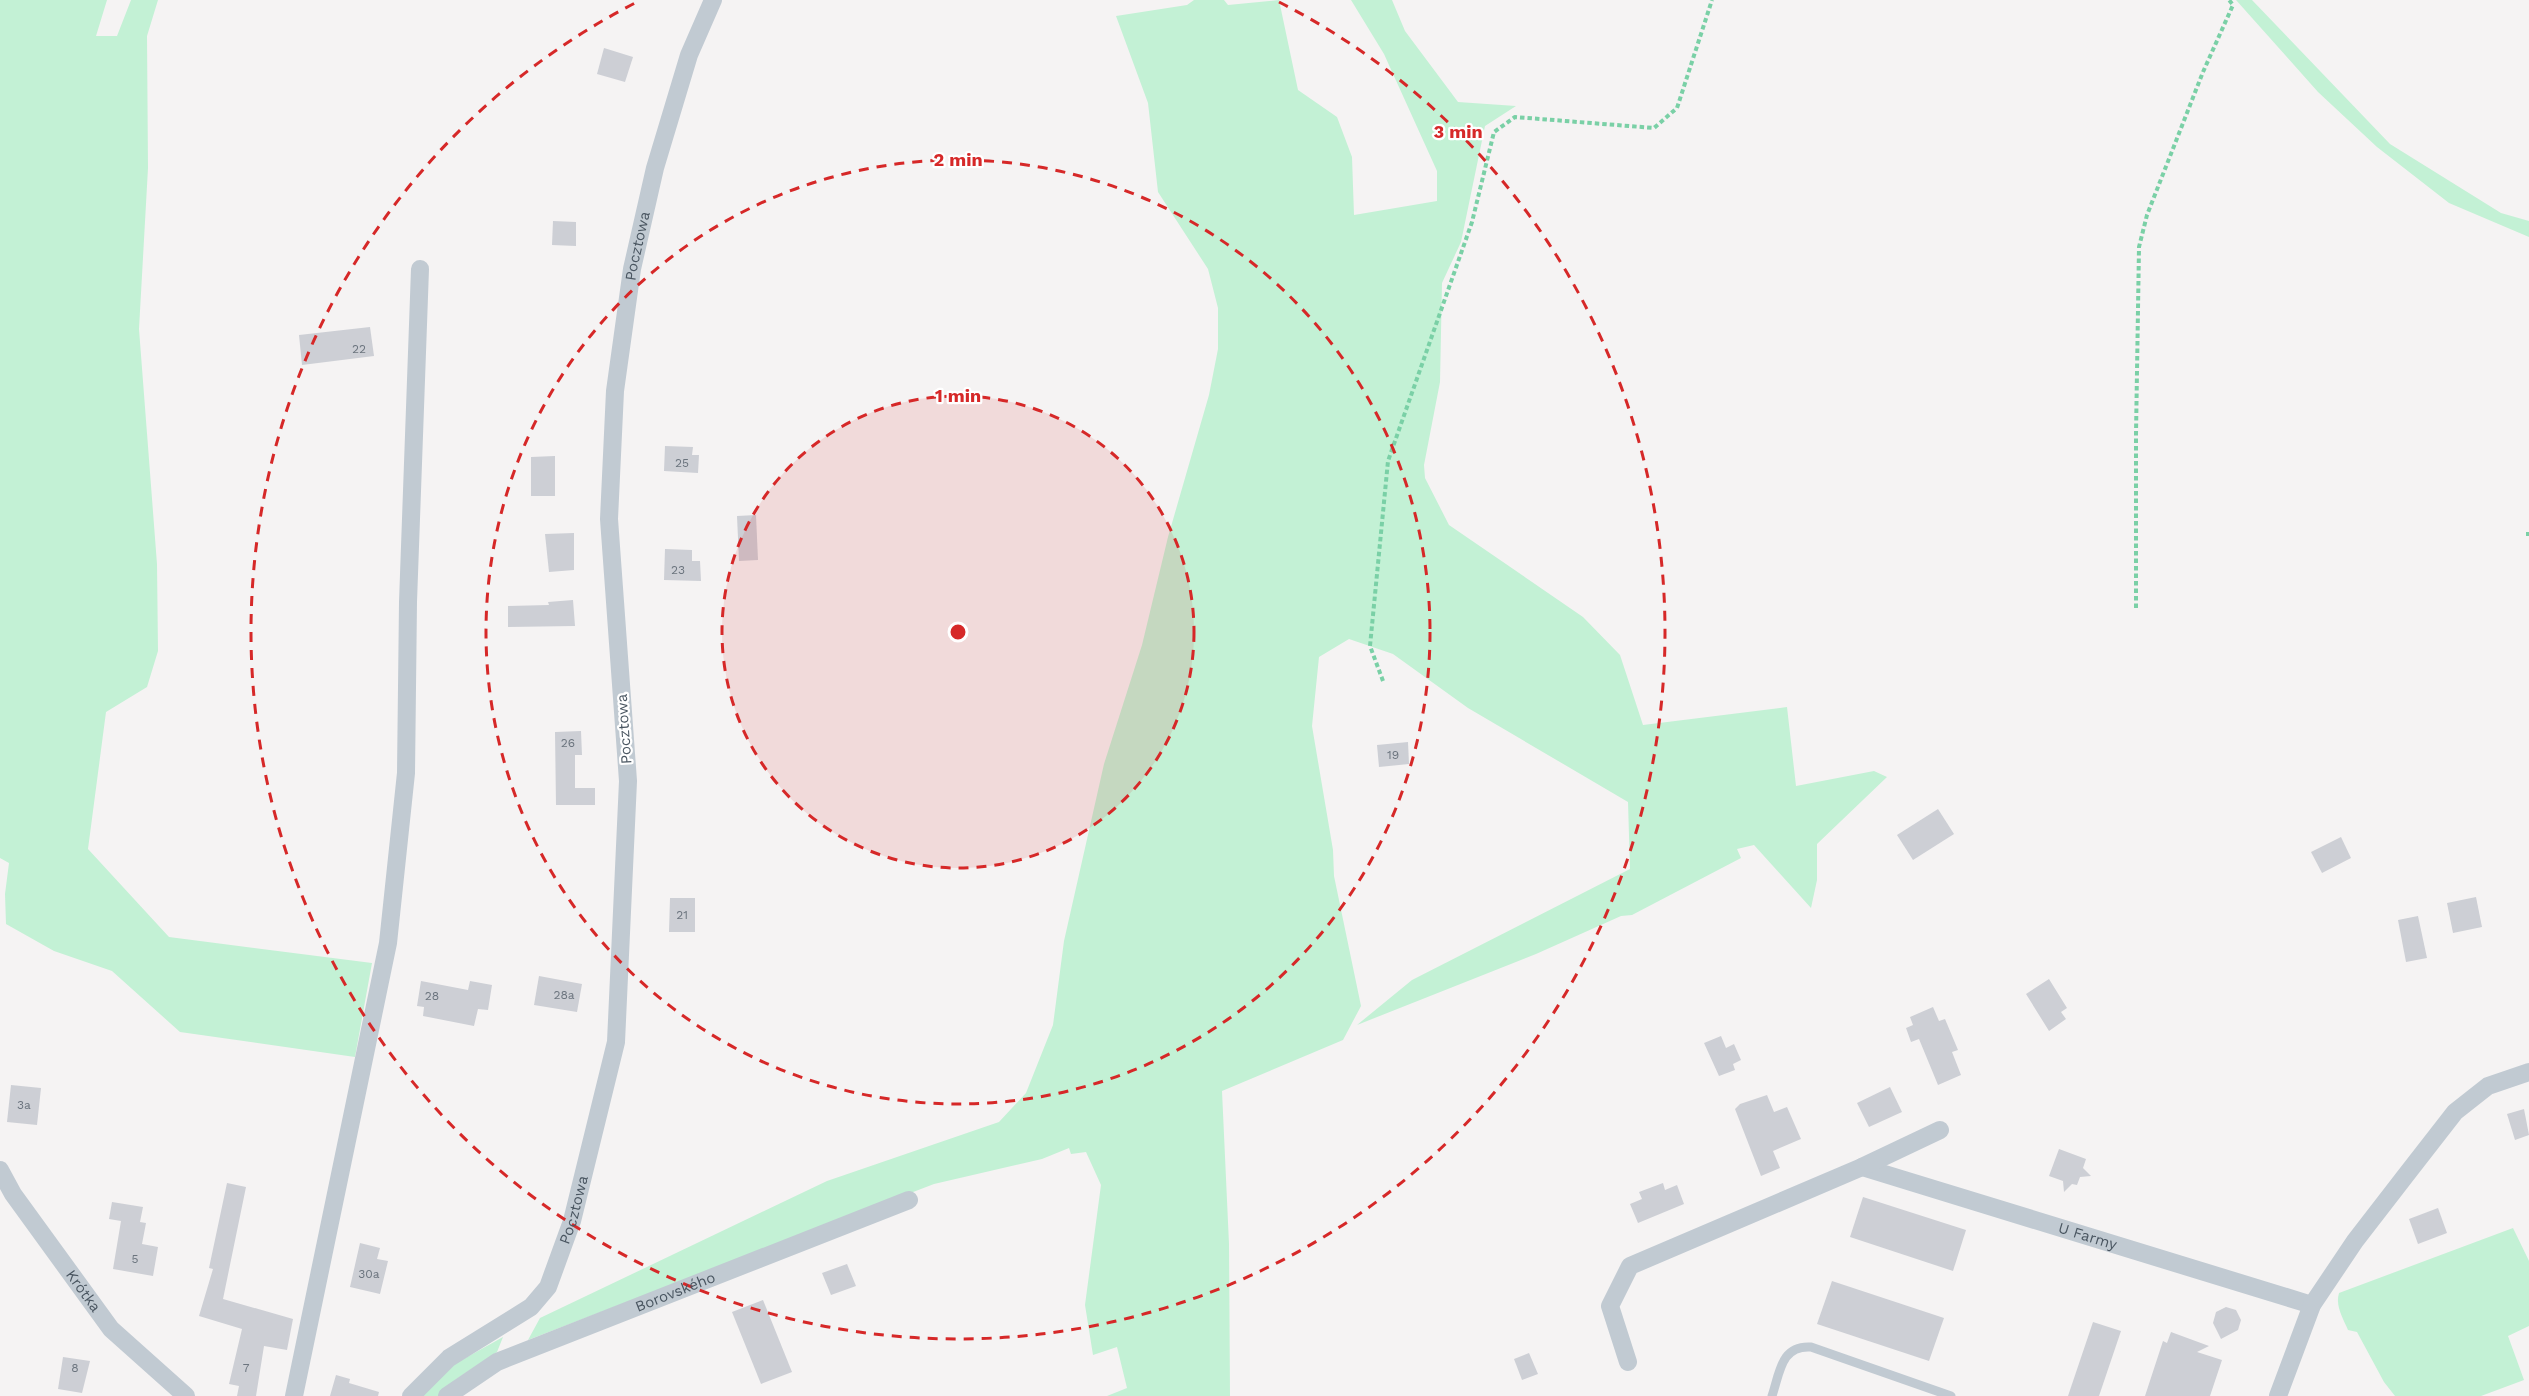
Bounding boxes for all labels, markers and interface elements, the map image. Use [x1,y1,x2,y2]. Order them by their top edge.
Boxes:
text: 3 min [1433,121,1483,142]
text: 2 min [933,149,983,170]
street label: Pocztowa [621,209,654,282]
house number: 22 [352,342,366,356]
text: 1 min [935,385,981,406]
house number: 25 [675,456,689,470]
house number: 23 [671,563,685,577]
centre of rings [948,622,968,642]
street label: Pocztowa [613,693,635,765]
house number: 26 [561,736,575,750]
house number: 19 [1387,748,1399,762]
house number: 21 [676,908,688,922]
house number: 28a [553,988,575,1002]
house number: 28 [425,989,439,1003]
house number: 3a [17,1098,31,1112]
street label: Pocztowa [555,1173,592,1247]
street label: U Farmy [2056,1219,2119,1254]
house number: 5 [132,1252,139,1266]
street label: Krótka [62,1266,105,1316]
house number: 30a [358,1267,380,1281]
street label: Borovského [633,1268,718,1316]
house number: 8 [71,1361,79,1375]
house number: 7 [243,1361,250,1375]

